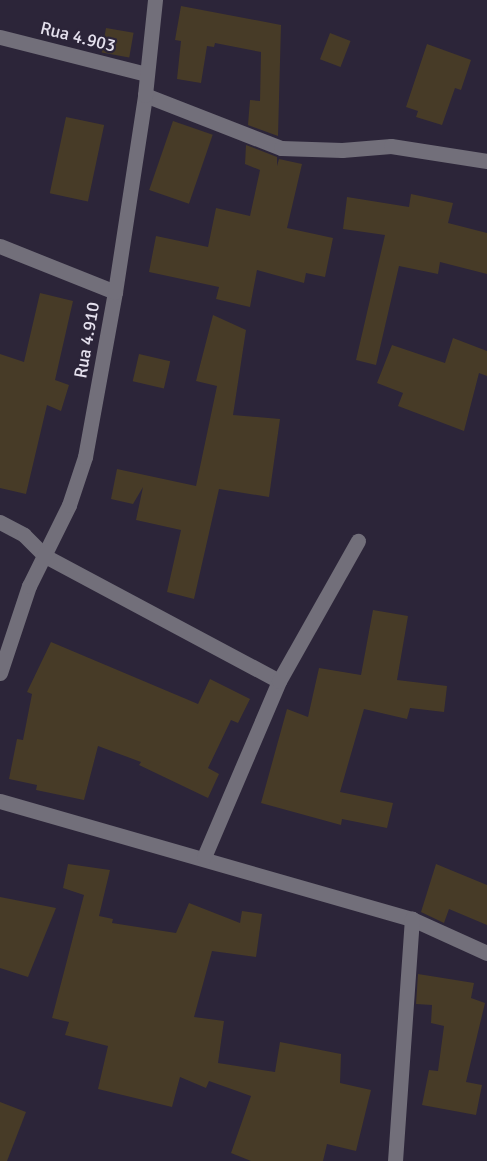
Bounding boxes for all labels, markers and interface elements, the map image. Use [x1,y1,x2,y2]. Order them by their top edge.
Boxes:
street label: Rua 4.903 [38,17,118,57]
street label: Rua 4.910 [70,300,104,380]

